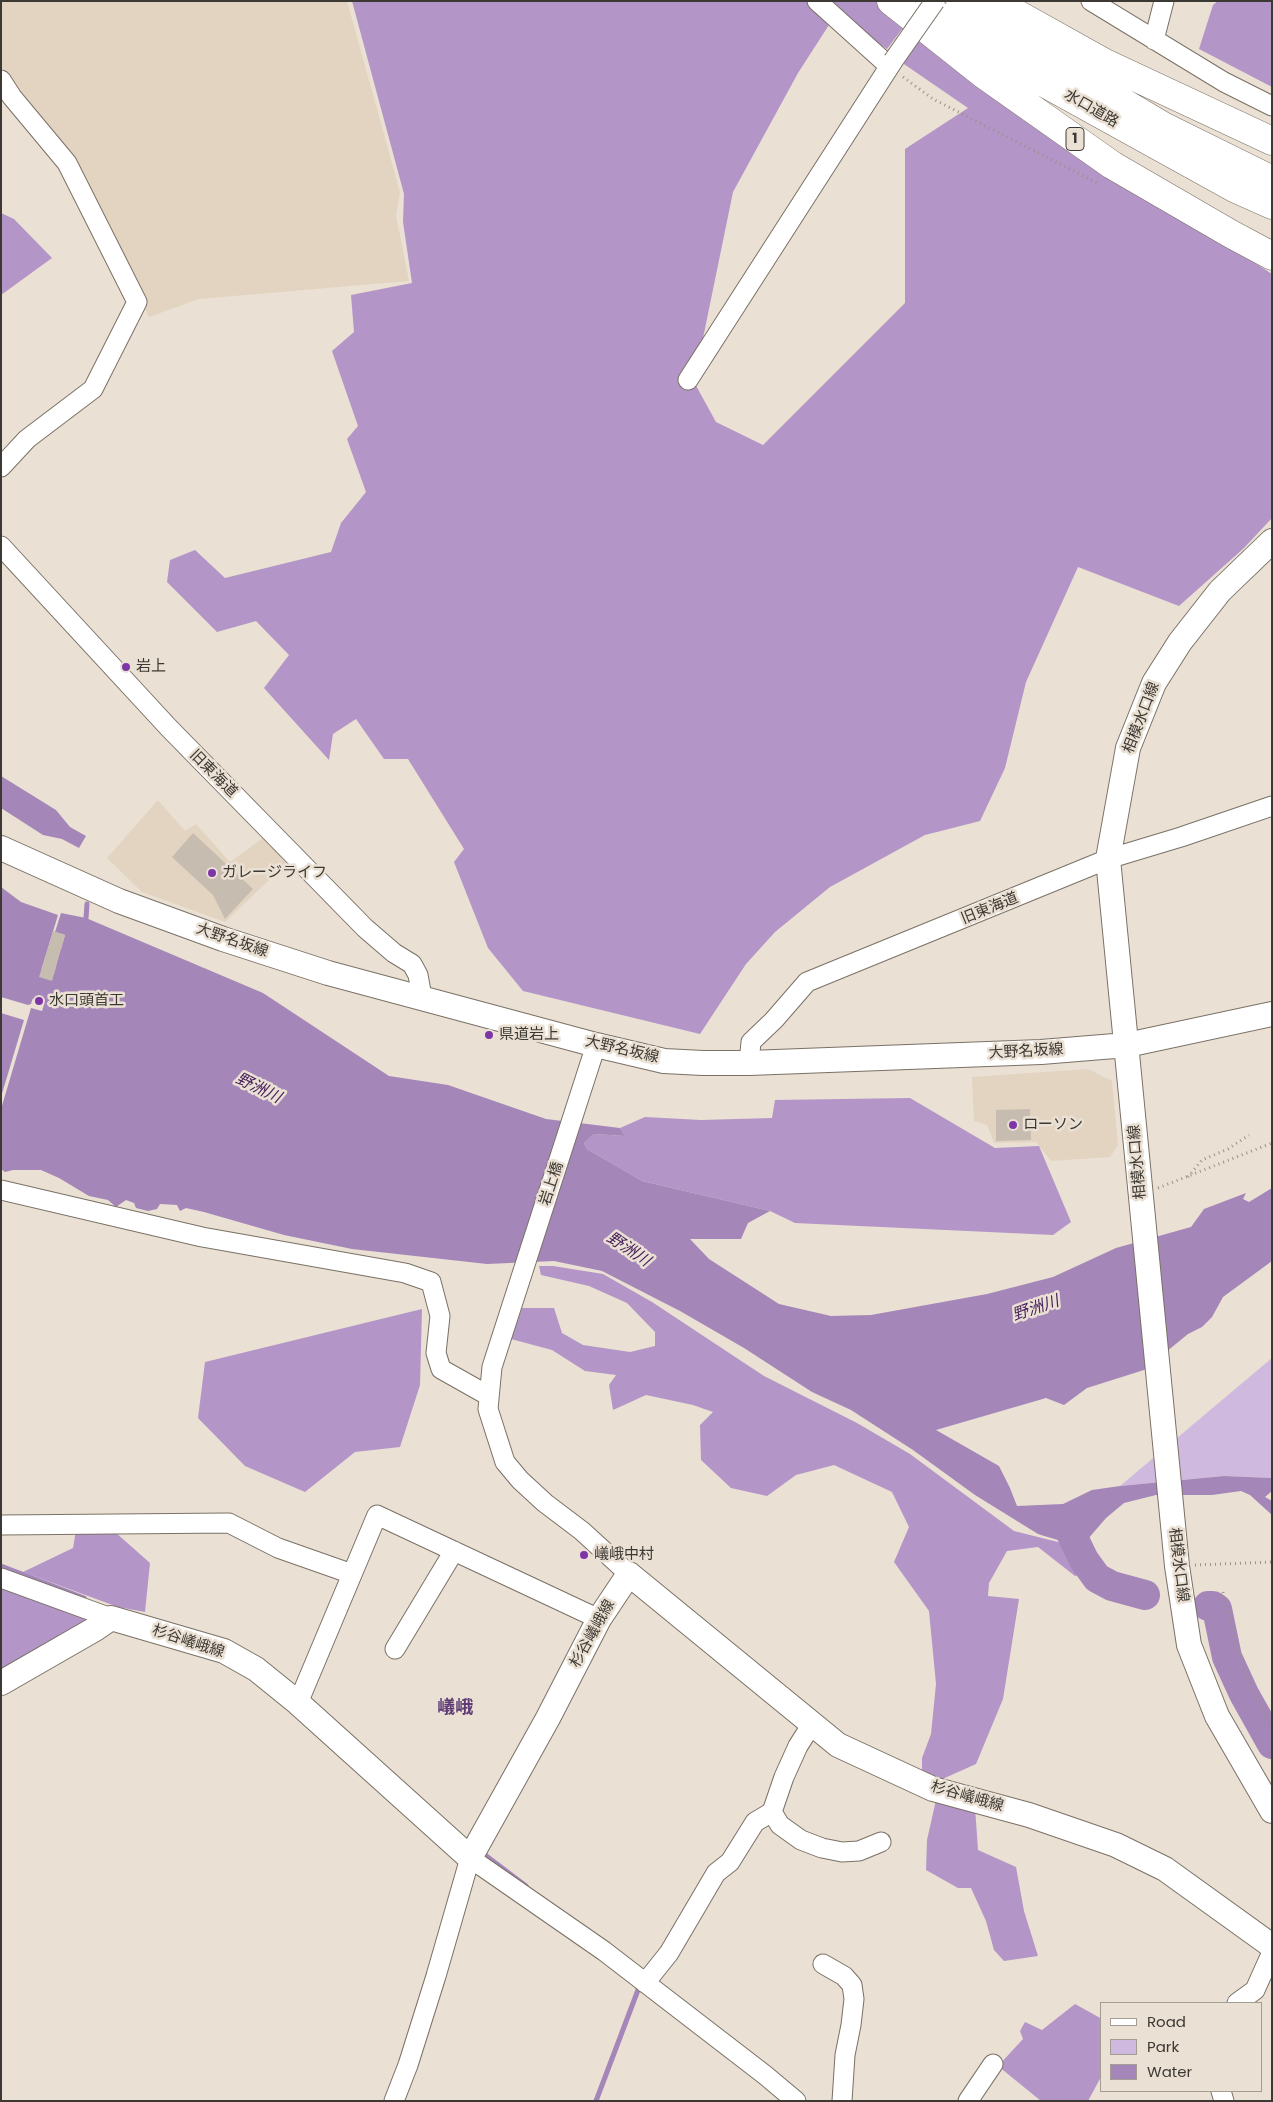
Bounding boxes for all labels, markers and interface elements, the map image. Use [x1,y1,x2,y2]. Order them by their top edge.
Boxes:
street label: 水口道路 [1061,86,1121,132]
road number: 1 [1066,128,1084,150]
place label: 岩上 [136,658,166,676]
marker: 岩上 [120,661,132,673]
street label: 相模水口線 [1120,680,1164,756]
street label: 旧東海道 [185,746,241,802]
place label: ガレージライフ [222,864,327,882]
marker: ガレージライフ [206,867,218,879]
street label: 旧東海道 [959,889,1021,929]
street label: 大野名坂線 [194,920,270,962]
place label: 水口頭首工 [49,992,124,1010]
marker: 水口頭首工 [33,995,45,1007]
place label: 県道岩上 [499,1026,559,1044]
marker: 県道岩上 [483,1029,495,1041]
street label: 大野名坂線 [583,1033,661,1067]
street label: 大野名坂線 [988,1041,1064,1063]
water label: 野洲川 [232,1070,284,1108]
place label: ローソン [1023,1116,1083,1134]
marker: ローソン [1007,1119,1019,1131]
street label: 相模水口線 [1126,1124,1150,1200]
street label: 岩上橋 [536,1160,568,1208]
water label: 野洲川 [603,1229,653,1271]
water label: 野洲川 [1010,1292,1062,1326]
street label: 相模水口線 [1164,1527,1192,1603]
place label: 嶬峨中村 [594,1546,654,1564]
marker: 嶬峨中村 [578,1549,590,1561]
street label: 杉谷嶬峨線 [567,1597,619,1671]
street label: 杉谷嶬峨線 [150,1622,226,1662]
district label: 嶬峨 [437,1697,473,1719]
street label: 杉谷嶬峨線 [928,1778,1006,1816]
legend [1100,2002,1263,2092]
text: Road [1147,2011,1186,2032]
text: Park [1147,2036,1179,2057]
text: Water [1147,2061,1192,2082]

